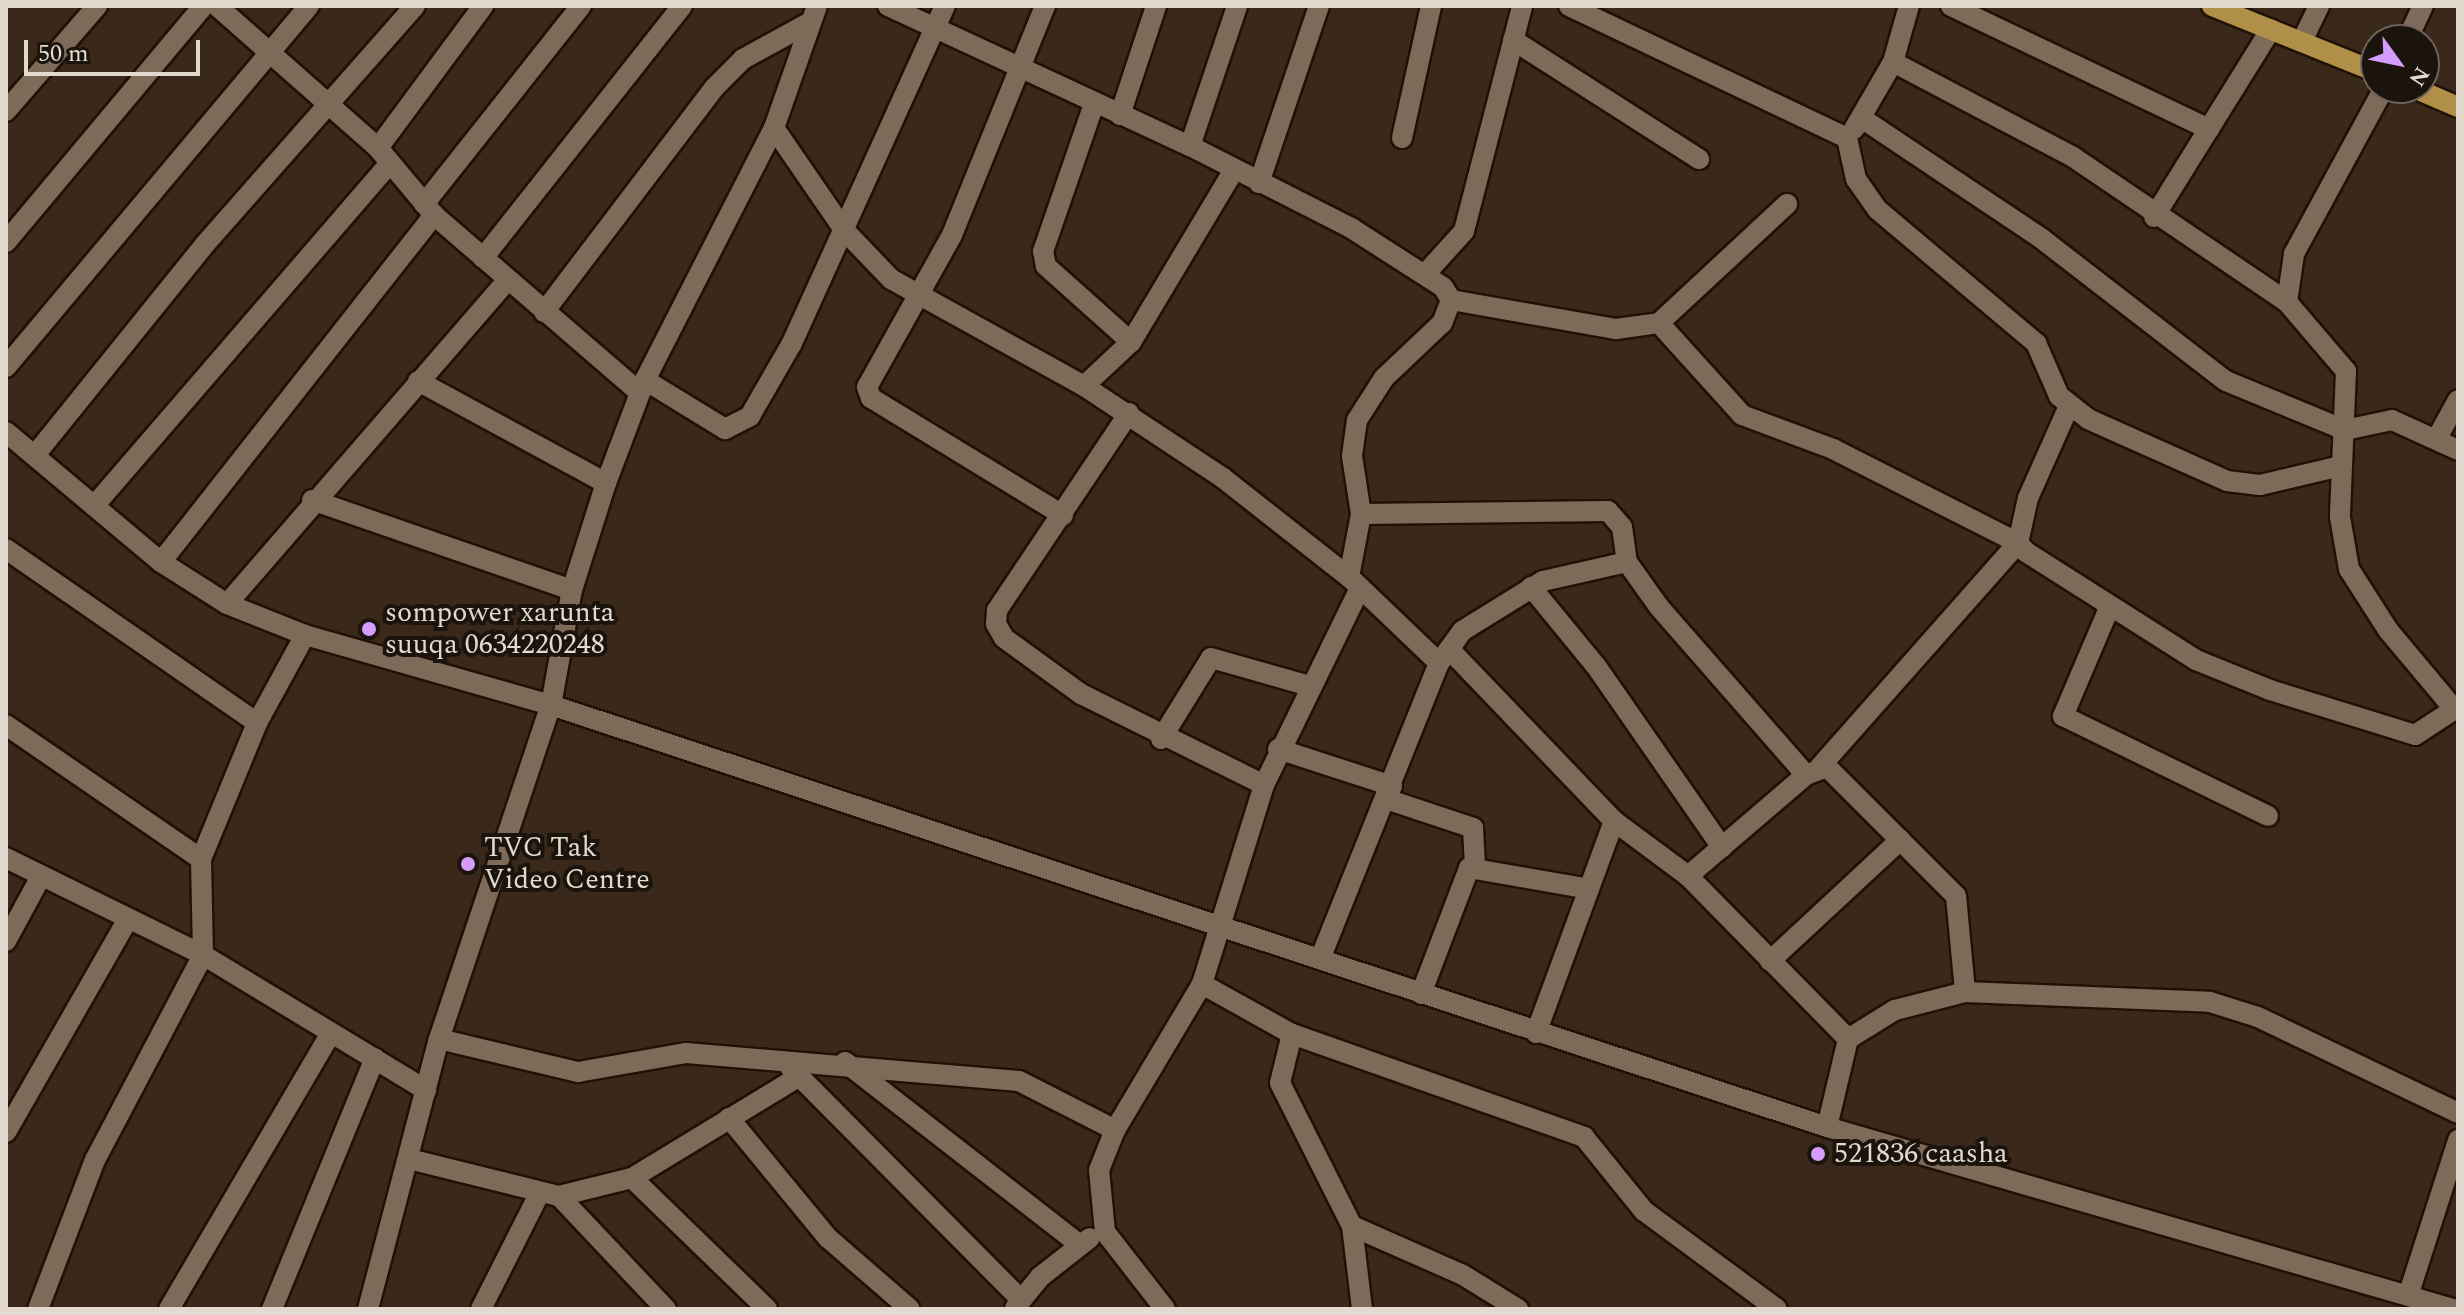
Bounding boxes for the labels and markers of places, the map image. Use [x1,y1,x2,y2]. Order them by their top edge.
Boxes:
place label: sompower xarunta suuqa 0634220248 [385,596,614,662]
marker: sompower xarunta suuqa 0634220248 [360,620,378,638]
place label: TVC Tak Video Centre [484,831,650,897]
marker: TVC Tak Video Centre [459,855,477,873]
place label: 521836 caasha [1834,1137,2008,1171]
marker: 521836 caasha [1809,1145,1827,1163]

